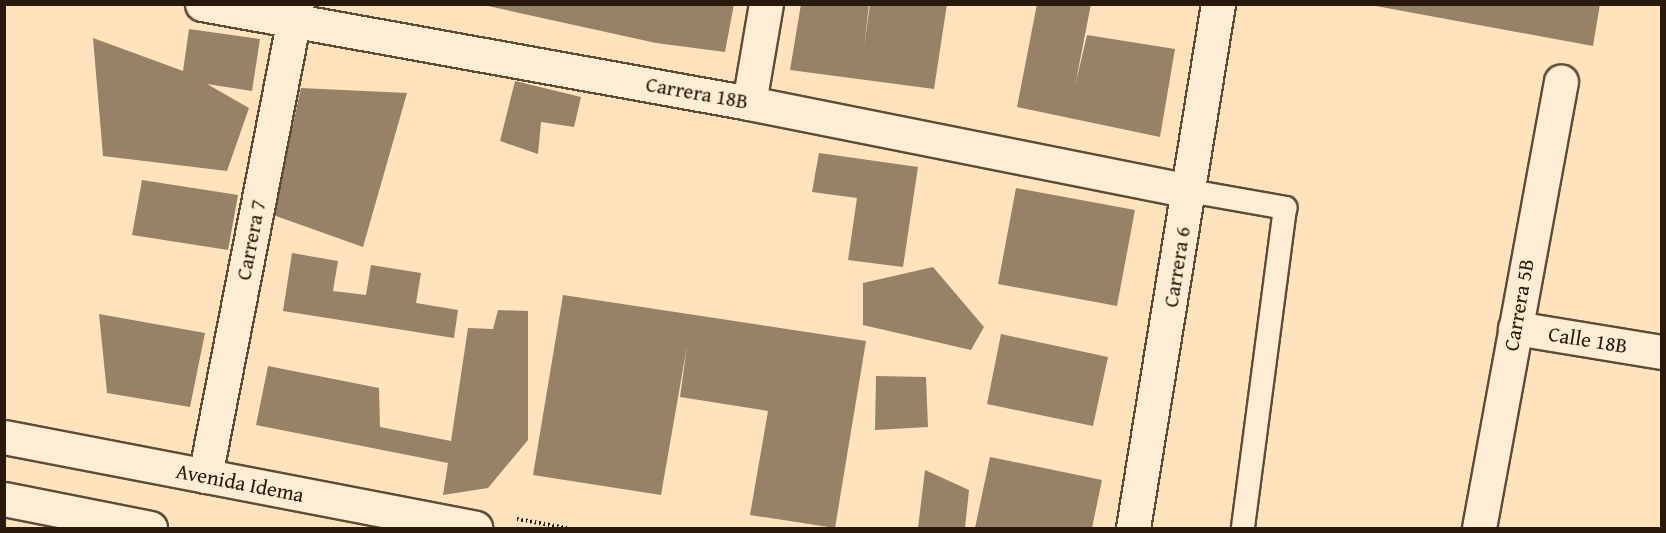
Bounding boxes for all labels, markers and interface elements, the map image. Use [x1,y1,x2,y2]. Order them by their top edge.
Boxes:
street label: Carrera 18B [644,72,750,114]
street label: Carrera 7 [231,198,271,282]
street label: Carrera 6 [1158,225,1196,309]
street label: Carrera 5B [1498,257,1540,353]
street label: Calle 18B [1547,321,1629,359]
street label: Avenida Idema [174,458,306,508]

